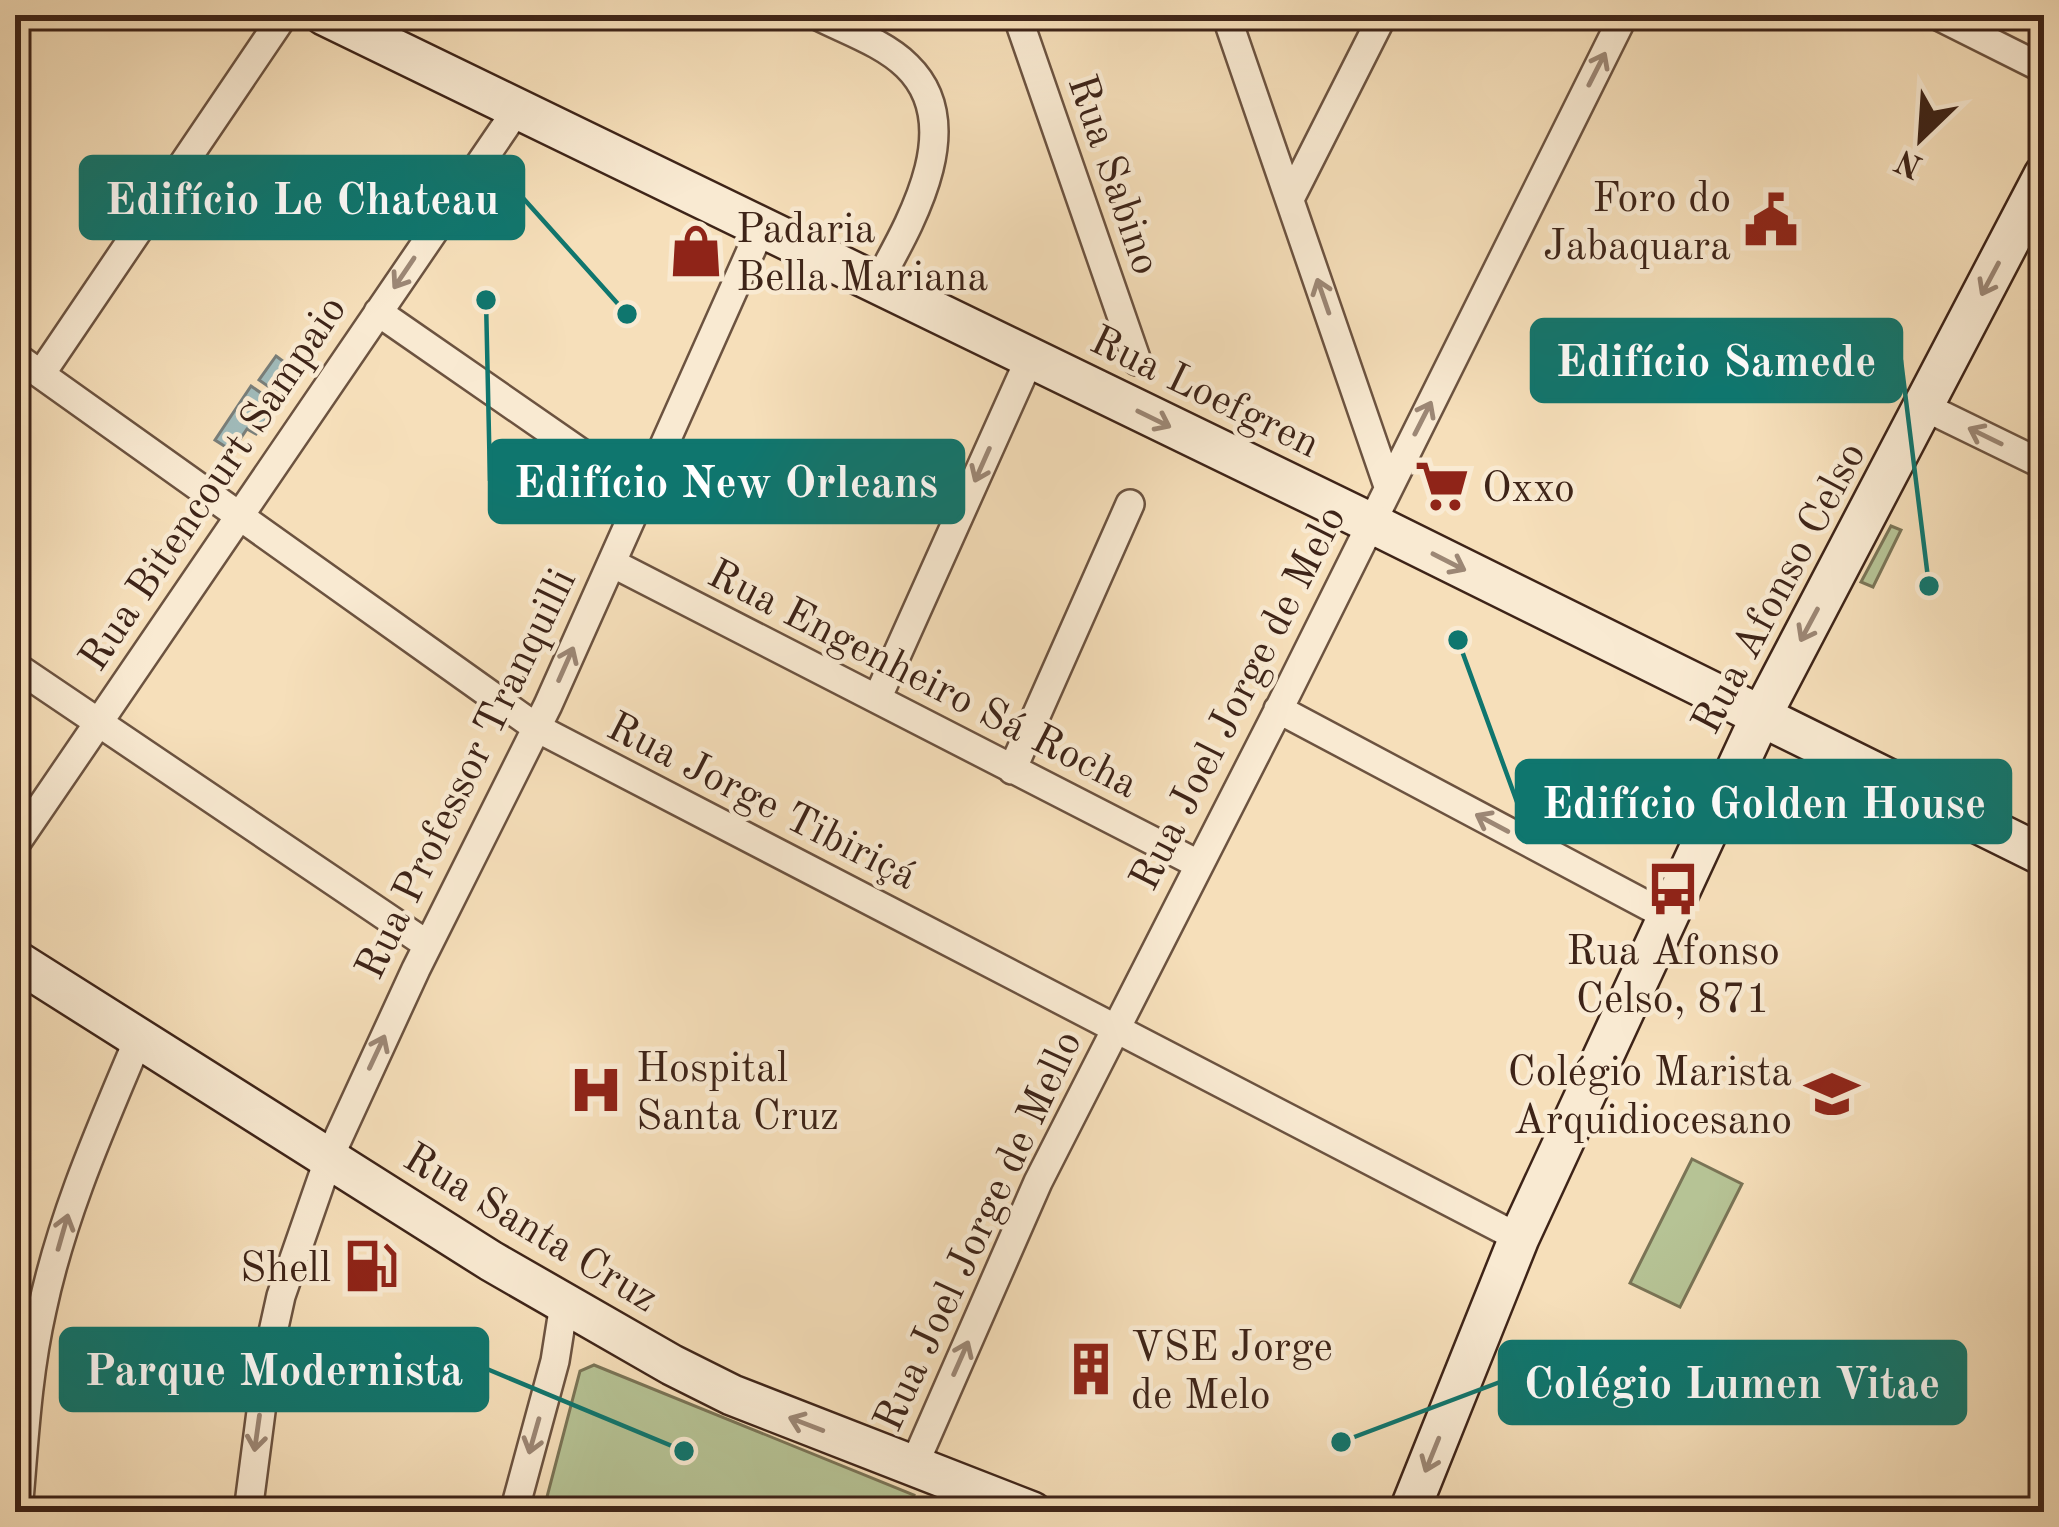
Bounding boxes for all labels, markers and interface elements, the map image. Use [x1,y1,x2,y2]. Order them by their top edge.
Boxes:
one-way arrow [1586,52,1609,87]
street label: Rua Sabino [1058,70,1166,281]
north arrow [1861,78,1981,198]
text: N [1891,142,1928,182]
callout: Edifício Le Chateau [81,157,523,238]
place label: Foro do Jabaquara [1543,179,1731,269]
text: Edifício Le Chateau [105,180,499,225]
public building icon: Foro do Jabaquara [1742,191,1800,249]
place label: Padaria Bella Mariana [736,210,988,300]
shop icon: Padaria Bella Mariana [667,222,725,280]
one-way arrow [392,256,417,290]
one-way arrow [1978,261,2001,296]
one-way arrow [1311,278,1333,316]
street label: Rua Bitencourt Sampaio [73,289,355,679]
street label: Rua Loefgren [1083,320,1325,467]
callout: Edifício Samede [1532,320,1901,401]
text: Edifício Samede [1556,342,1876,387]
one-way arrow [1412,401,1435,436]
one-way arrow [1136,409,1172,432]
one-way arrow [1968,424,2004,446]
street label: Rua Afonso Celso [1686,436,1875,741]
callout: Edifício New Orleans [490,441,963,522]
one-way arrow [970,446,992,482]
supermarket icon: Oxxo [1413,457,1471,515]
text: Edifício New Orleans [514,463,938,508]
place label: Oxxo [1482,469,1575,511]
street label: Rua Joel Jorge de Melo [1124,500,1355,898]
one-way arrow [1431,552,1467,575]
street label: Rua Engenheiro Sá Rocha [701,554,1144,807]
street label: Rua Professor Tranquilli [350,563,585,986]
one-way arrow [1797,606,1820,641]
one-way arrow [557,647,579,683]
street label: Rua Jorge Tibiriçá [600,706,923,899]
callout: Edifício Golden House [1517,761,2010,842]
text: Edifício Golden House [1542,784,1986,829]
one-way arrow [1475,811,1510,834]
bus stop icon: Rua Afonso Celso, 871 [1644,860,1702,918]
place label: Rua Afonso Celso, 871 [1566,932,1780,1022]
street label: Rua Joel Jorge de Mello [868,1025,1091,1438]
one-way arrow [368,1035,390,1071]
place label: Hospital Santa Cruz [636,1049,839,1139]
place label: Colégio Marista Arquidiocesano [1508,1053,1792,1143]
hospital icon: Hospital Santa Cruz [567,1061,625,1119]
school or university icon: Colégio Marista Arquidiocesano [1803,1065,1861,1123]
street label: Rua Santa Cruz [396,1137,664,1322]
one-way arrow [53,1213,75,1251]
fuel station icon: Shell [342,1237,400,1295]
place label: Shell [240,1249,331,1291]
place label: VSE Jorge de Melo [1131,1328,1333,1418]
callout: Parque Modernista [61,1329,487,1410]
building icon: VSE Jorge de Melo [1062,1340,1120,1398]
one-way arrow [952,1341,973,1378]
callout: Colégio Lumen Vitae [1500,1342,1965,1423]
text: Parque Modernista [85,1351,463,1396]
text: Colégio Lumen Vitae [1524,1364,1940,1409]
one-way arrow [788,1412,825,1433]
one-way arrow [245,1413,268,1452]
one-way arrow [522,1416,544,1454]
one-way arrow [1420,1436,1441,1473]

